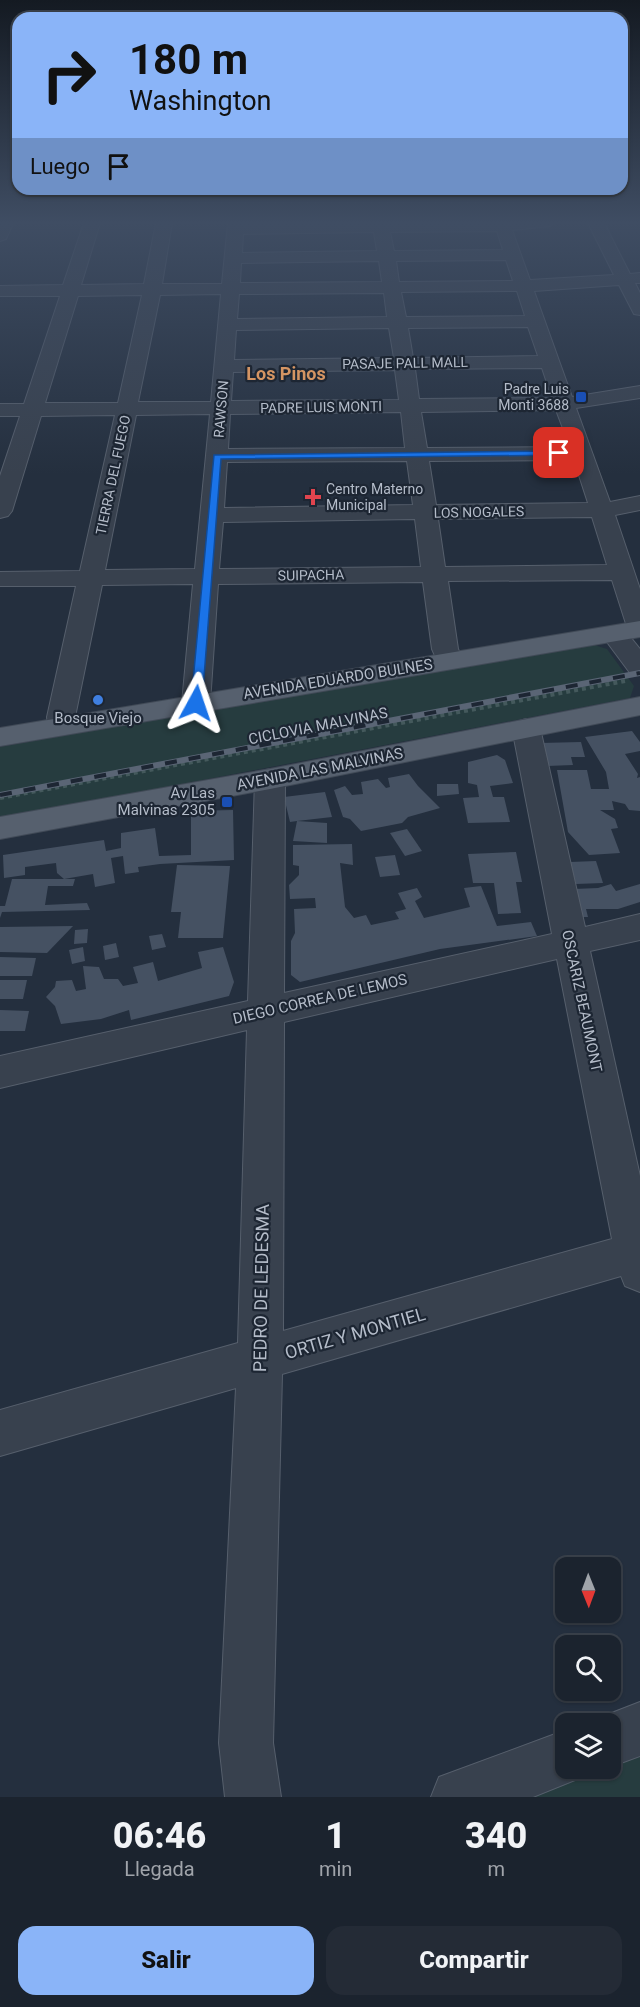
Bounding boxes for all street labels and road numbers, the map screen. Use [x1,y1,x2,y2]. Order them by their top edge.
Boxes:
street label: PASAJE PALL MALL [342,354,468,372]
street label: RAWSON [211,380,231,438]
street label: PADRE LUIS MONTI [260,398,382,416]
street label: TIERRA DEL FUEGO [92,414,134,536]
street label: LOS NOGALES [434,503,524,521]
street label: SUIPACHA [278,566,344,584]
street label: AVENIDA EDUARDO BULNES [242,655,434,703]
street label: CICLOVIA MALVINAS [247,704,389,748]
street label: AVENIDA LAS MALVINAS [235,744,405,794]
street label: OSCARIZ BEAUMONT [558,928,606,1074]
street label: DIEGO CORREA DE LEMOS [231,970,409,1028]
street label: PEDRO DE LEDESMA [249,1204,273,1372]
street label: ORTIZ Y MONTIEL [282,1303,428,1363]

